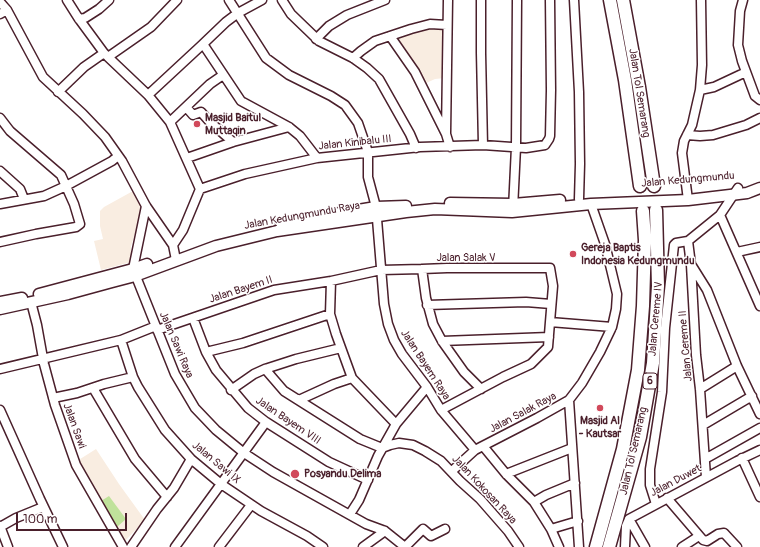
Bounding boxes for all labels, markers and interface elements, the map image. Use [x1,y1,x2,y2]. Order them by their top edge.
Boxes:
street label: Jalan Tol Semarang [625,48,653,138]
place label: Masjid Baitul Muttaqin [205,111,261,137]
marker: Masjid Baitul Muttaqin [192,119,202,129]
street label: Jalan Kinibalu III [318,133,392,153]
street label: Jalan Kedungmundu [641,169,735,191]
street label: Jalan Kedungmundu Raya [243,199,361,233]
place label: Gereja Baptis Indonesia Kedungmundu [581,241,695,267]
marker: Gereja Baptis Indonesia Kedungmundu [568,249,578,259]
street label: Jalan Salak V [436,251,496,265]
street label: Jalan Bayem II [208,274,274,306]
street label: Jalan Cereme IV [646,281,666,357]
street label: Jalan Sawi Raya [156,310,196,380]
street label: Jalan Cereme II [676,310,696,382]
street label: Jalan Bayem Raya [397,327,453,403]
road number: 6 [643,373,657,389]
street label: Jalan Salak Raya [487,390,559,436]
street label: Jalan Bayem VIII [253,394,323,448]
street label: Jalan Sawi [60,402,88,450]
marker: Masjid Al - Kautsar [595,403,605,413]
street label: Jalan Tol Semarang [617,406,651,496]
place label: Masjid Al - Kautsar [579,414,621,440]
street label: Jalan Sawi IX [189,439,243,487]
street label: Jalan Kokosan Raya [449,453,519,527]
street label: Jalan Duwet [648,462,704,500]
place label: Posyandu Delima [304,467,381,481]
marker: Posyandu Delima [289,468,301,480]
scale bar [18,505,129,531]
text: 100 m [23,512,57,527]

